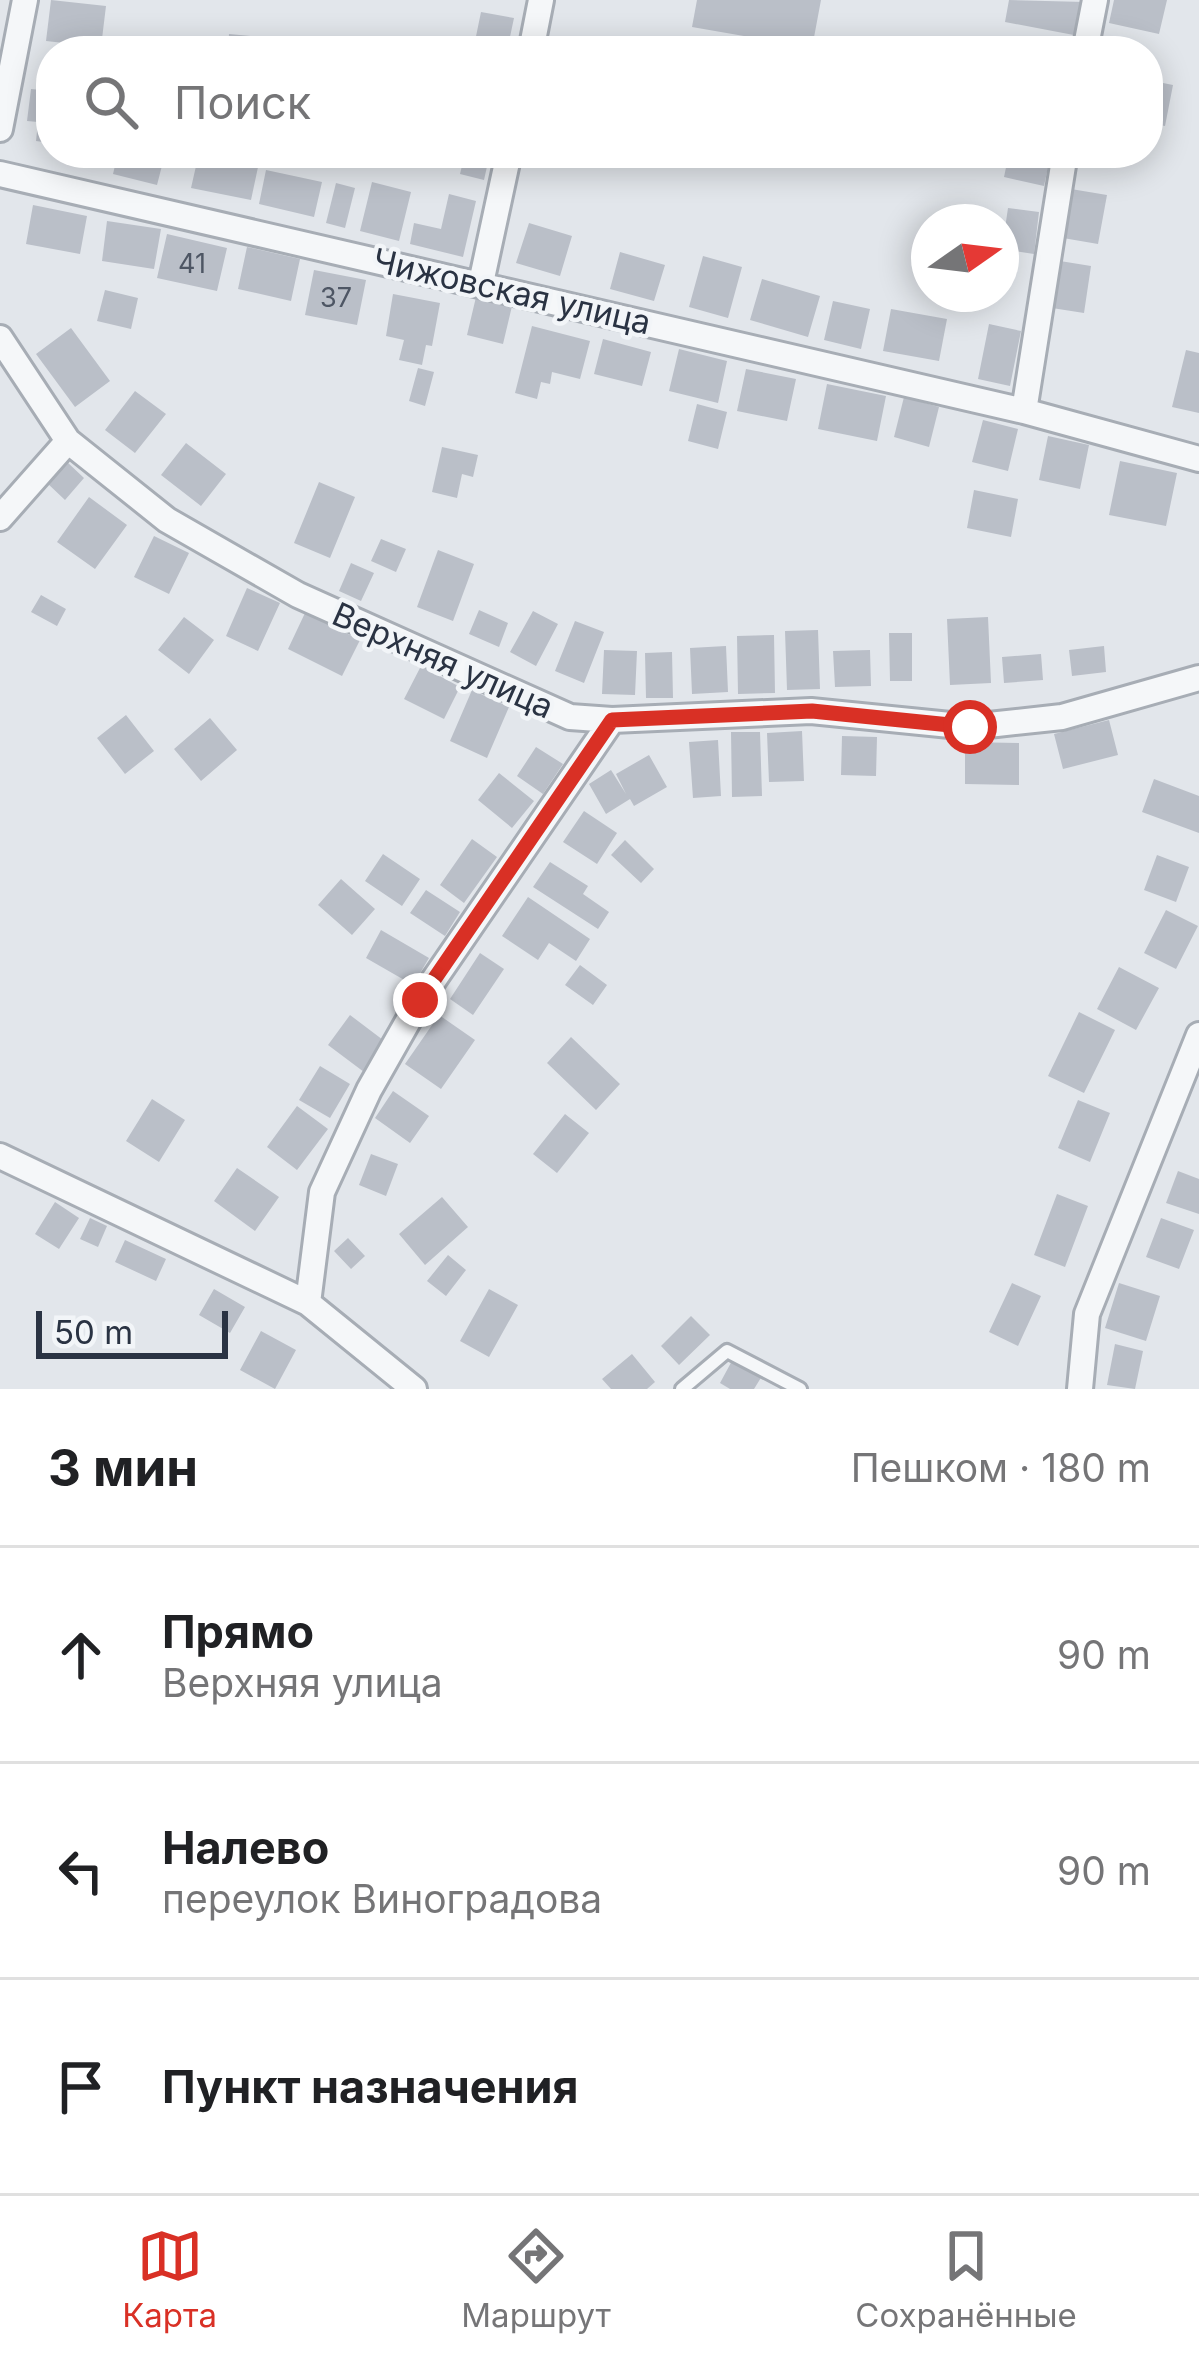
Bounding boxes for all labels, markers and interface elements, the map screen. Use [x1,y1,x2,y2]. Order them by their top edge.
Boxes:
search box [36,36,1163,168]
icon: search [78,69,144,135]
text: Поиск [174,75,311,130]
north arrow [911,204,1019,312]
street label: Чижовская улица [369,240,655,342]
house number: 41 [178,247,206,280]
house number: 37 [320,281,352,314]
street label: Верхняя улица [326,593,560,727]
route start [943,700,997,754]
route end [393,973,447,1027]
scale bar [36,1305,228,1358]
text: 50 m [54,1312,133,1352]
text: 3 мин [48,1437,198,1498]
text: Пешком · 180 m [851,1444,1151,1491]
text: Прямо [162,1604,314,1659]
icon: ahead [48,1622,114,1688]
text: 90 m [1057,1631,1151,1678]
text: Верхняя улица [162,1659,443,1706]
text: Налево [162,1820,329,1875]
icon: left [48,1838,114,1904]
text: 90 m [1057,1847,1151,1894]
text: переулок Виноградова [162,1875,602,1922]
icon: arrive [48,2054,114,2120]
text: Пункт назначения [162,2059,579,2114]
tab: Карта [122,2223,217,2335]
tab: Маршрут [461,2223,611,2335]
tab: Сохранённые [855,2223,1077,2335]

